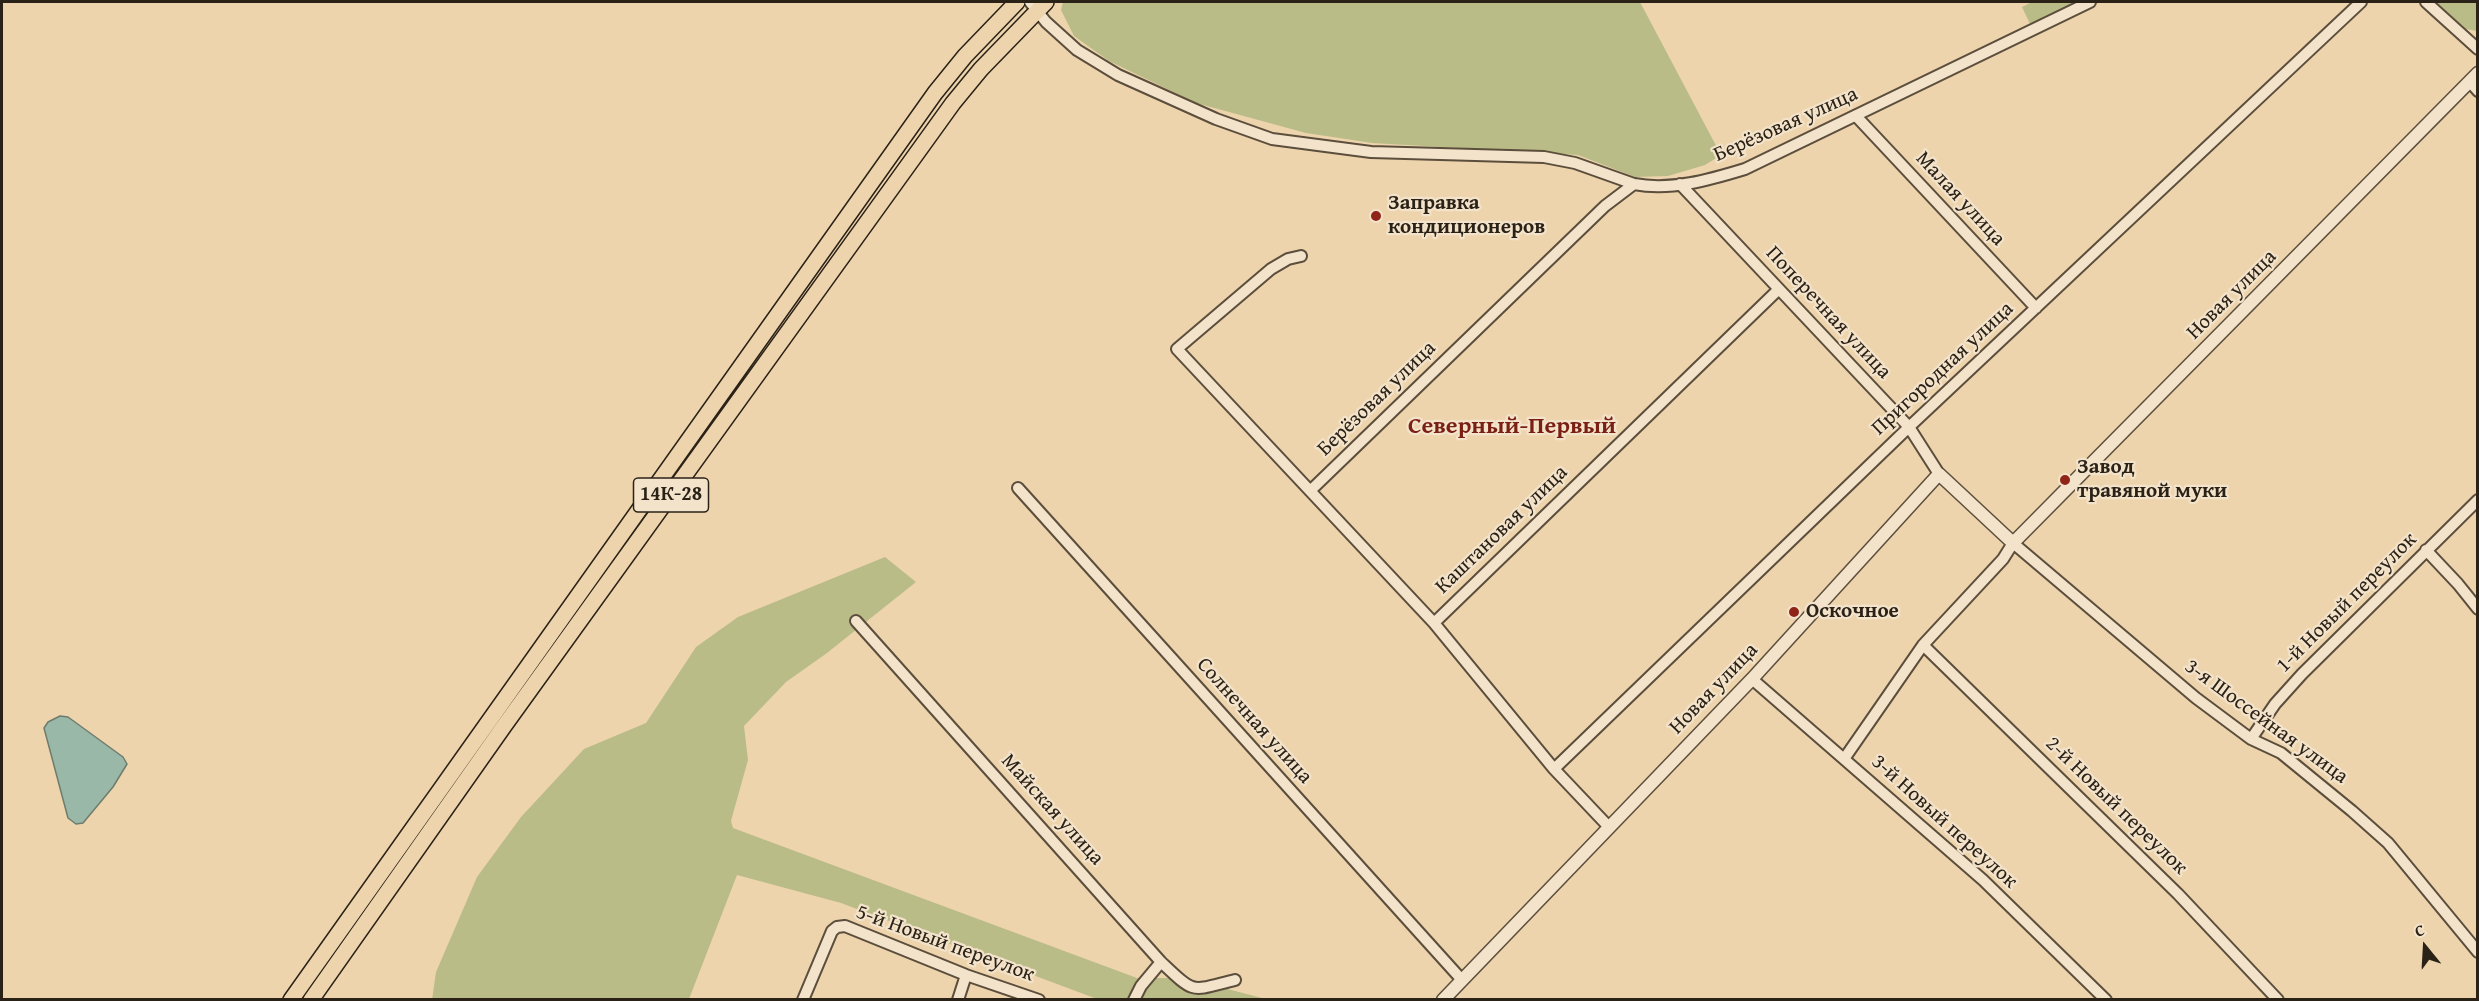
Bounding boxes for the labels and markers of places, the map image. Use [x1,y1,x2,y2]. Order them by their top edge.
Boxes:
place label: Заправка кондиционеров [1388,191,1545,241]
marker: Заправка кондиционеров [1369,209,1383,223]
place label: Завод травяной муки [2077,455,2227,505]
marker: Завод травяной муки [2058,473,2072,487]
place label: Оскочное [1806,599,1899,625]
marker: Оскочное [1787,605,1801,619]

